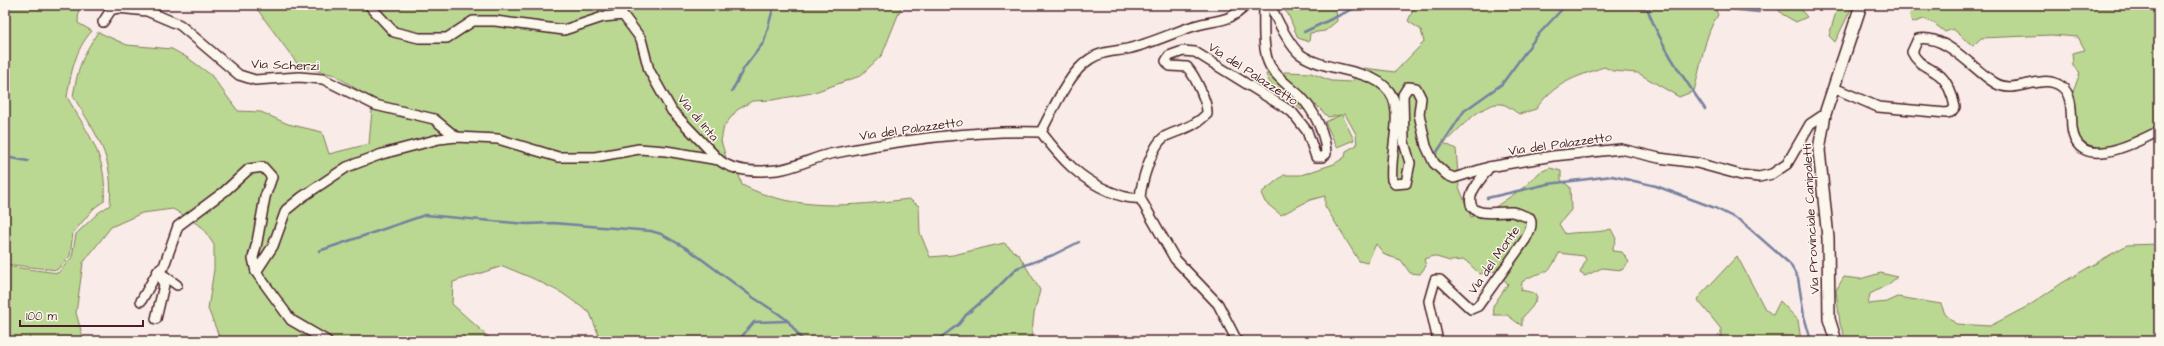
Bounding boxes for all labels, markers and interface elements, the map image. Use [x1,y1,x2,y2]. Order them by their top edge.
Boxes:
street label: Via del Palazzetto [1204,38,1302,110]
street label: Via Scherzi [251,55,319,75]
street label: Via di Inta [673,91,723,146]
street label: Via del Palazzetto [858,113,965,145]
street label: Via del Palazzetto [1507,128,1614,160]
street label: Via Provinciale Canipaletti [1798,143,1824,295]
street label: Via del Monte [1464,222,1524,298]
scale bar [20,302,143,328]
text: 100 m [26,308,57,325]

